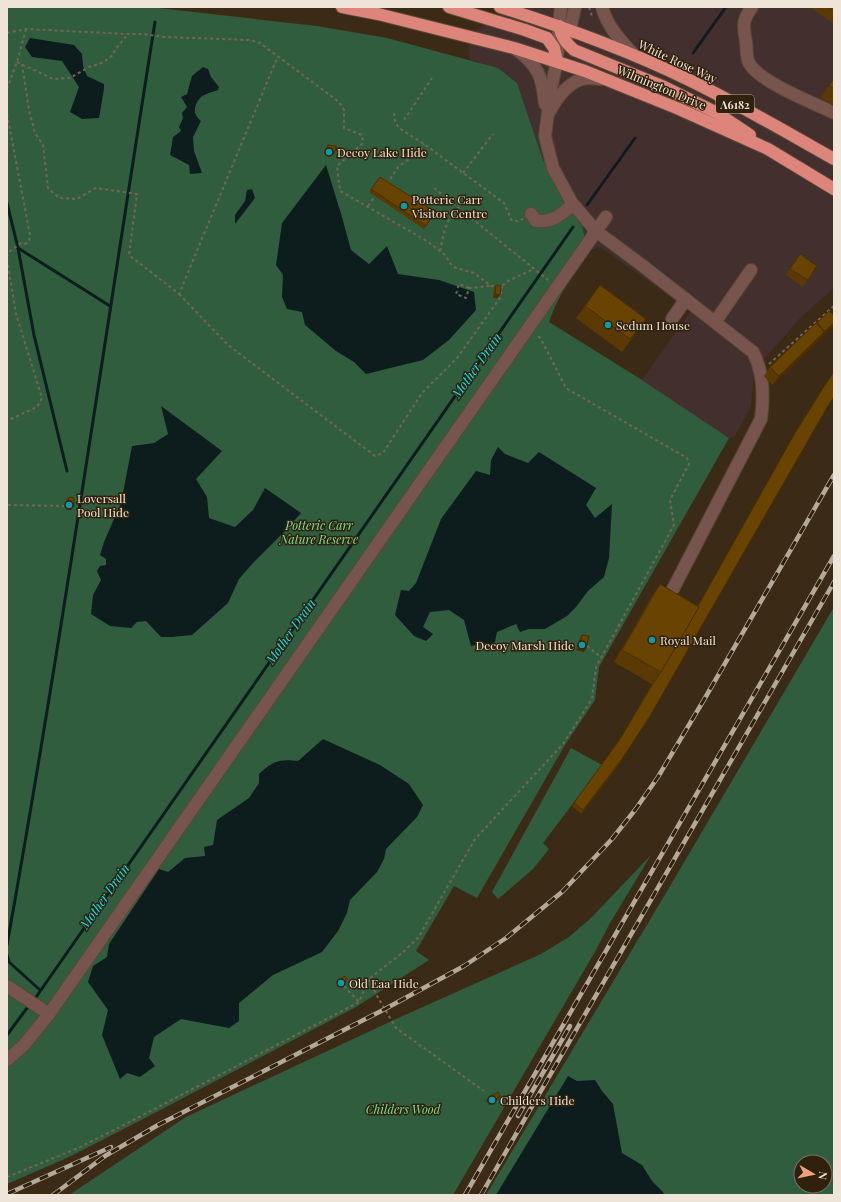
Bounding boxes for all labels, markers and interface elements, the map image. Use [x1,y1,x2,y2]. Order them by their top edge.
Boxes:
street label: White Rose Way [635,35,720,86]
street label: Wilmington Drive [614,61,709,113]
road number: A6182 [716,95,754,113]
place label: Decoy Lake Hide [337,144,427,160]
marker: Decoy Lake Hide [324,147,334,157]
place label: Potteric Carr Visitor Centre [411,191,487,221]
marker: Potteric Carr Visitor Centre [399,201,409,211]
place label: Sedum House [616,317,690,333]
marker: Sedum House [603,320,613,330]
water label: Mother Drain [447,329,505,402]
place label: Loversall Pool Hide [77,490,129,520]
marker: Loversall Pool Hide [64,500,74,510]
park label: Potteric Carr Nature Reserve [279,517,358,547]
water label: Mother Drain [261,595,319,668]
place label: Royal Mail [660,632,717,648]
marker: Royal Mail [647,635,657,645]
place label: Decoy Marsh Hide [475,637,574,653]
marker: Decoy Marsh Hide [577,640,587,650]
water label: Mother Drain [75,860,133,933]
place label: Old Eaa Hide [349,975,419,991]
marker: Old Eaa Hide [336,978,346,988]
place label: Childers Hide [500,1092,575,1108]
marker: Childers Hide [487,1095,497,1105]
park label: Childers Wood [366,1101,441,1117]
north arrow [793,1154,833,1194]
text: N [815,1171,831,1181]

